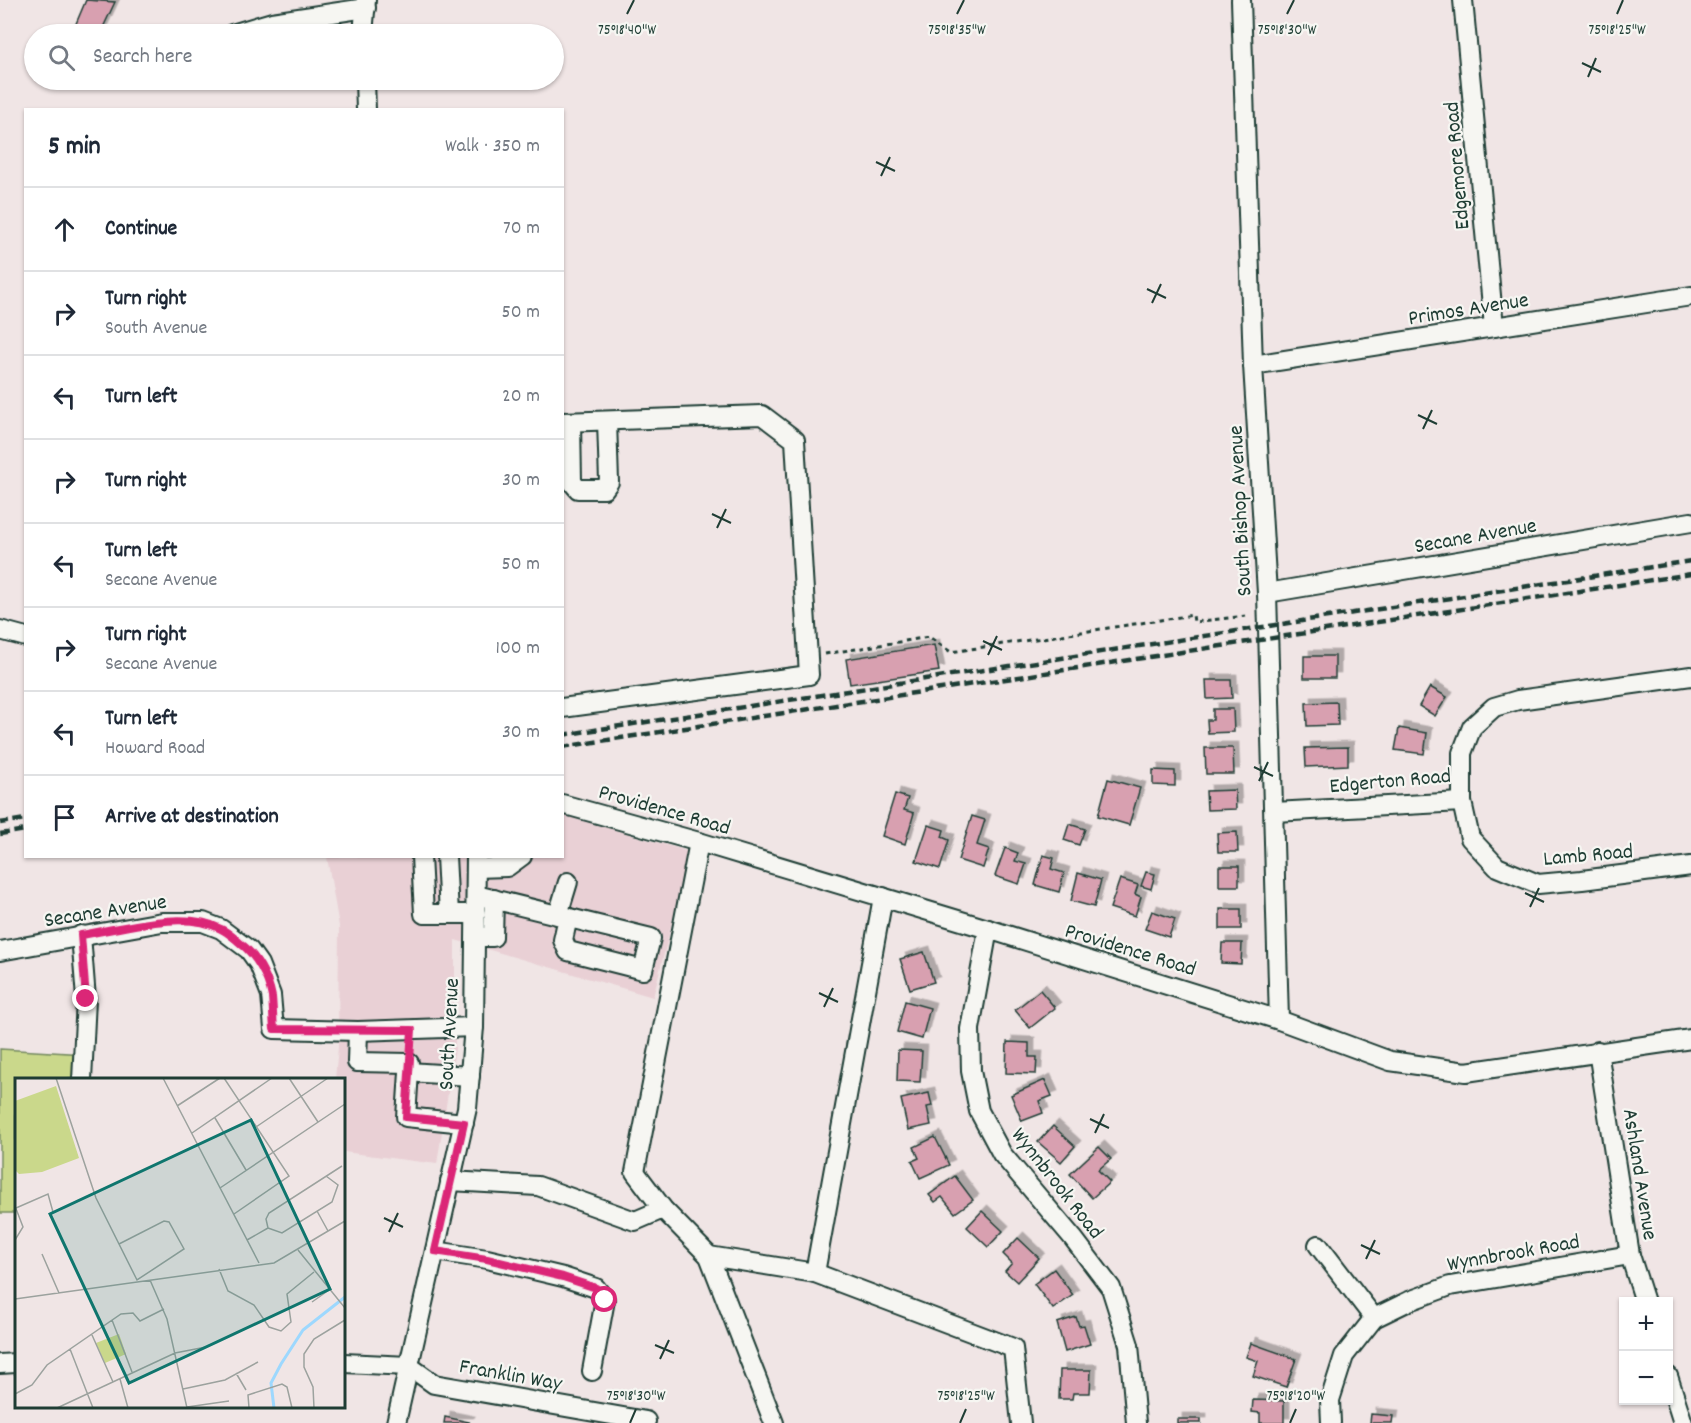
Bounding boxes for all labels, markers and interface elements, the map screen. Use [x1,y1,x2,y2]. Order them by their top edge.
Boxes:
text: 75°18'40"W [598,20,656,42]
text: 75°18'35"W [928,20,986,42]
text: 75°18'30"W [1258,20,1317,42]
text: 75°18'25"W [1588,20,1646,42]
search box [24,24,564,90]
icon: search [45,41,78,74]
text: Search here [93,42,192,73]
street label: Edgemore Road [1437,100,1480,231]
text: 5 min [48,129,101,166]
text: Walk · 350 m [445,133,540,161]
icon: ahead [48,213,81,246]
text: Continue [105,214,177,245]
text: 70 m [503,215,540,243]
text: Turn right [105,284,187,315]
street label: Primos Avenue [1406,286,1531,335]
icon: right [48,297,81,330]
text: 50 m [502,299,540,327]
text: South Avenue [105,315,207,343]
icon: left [48,381,81,414]
text: Turn left [105,382,177,413]
text: 20 m [502,383,540,411]
street label: South Bishop Avenue [1222,425,1261,597]
icon: right [48,465,81,498]
text: Turn right [105,466,187,497]
text: 30 m [502,467,540,495]
street label: Secane Avenue [1412,511,1539,563]
text: Turn left [105,536,177,567]
icon: left [48,549,81,582]
text: 50 m [502,551,540,579]
text: Secane Avenue [105,567,217,595]
text: Turn right [105,620,187,651]
icon: right [48,633,81,666]
text: 100 m [496,635,540,663]
text: Secane Avenue [105,651,217,679]
text: Turn left [105,704,177,735]
icon: left [48,717,81,750]
text: 30 m [502,719,540,747]
text: Howard Road [105,735,205,763]
street label: Edgerton Road [1328,762,1452,803]
street label: Providence Road [594,778,734,845]
icon: arrive [48,801,81,834]
text: Arrive at destination [105,802,279,833]
street label: Lamb Road [1542,837,1635,876]
street label: Secane Avenue [42,887,169,937]
street label: Providence Road [1060,917,1200,986]
street label: South Avenue [432,977,469,1091]
route end [72,985,98,1011]
inset map [15,1078,345,1408]
street label: Ashland Avenue [1613,1107,1664,1242]
street label: Wynnbrook Road [1003,1122,1110,1247]
street label: Wynnbrook Road [1445,1228,1582,1281]
route start [591,1286,617,1312]
map controls [1619,1297,1673,1405]
button: + [1619,1297,1673,1351]
button: − [1619,1351,1673,1405]
street label: Franklin Way [457,1352,565,1401]
text: 75°18'30"W [607,1386,666,1408]
text: 75°18'25"W [937,1386,995,1408]
text: 75°18'20"W [1267,1386,1326,1408]

